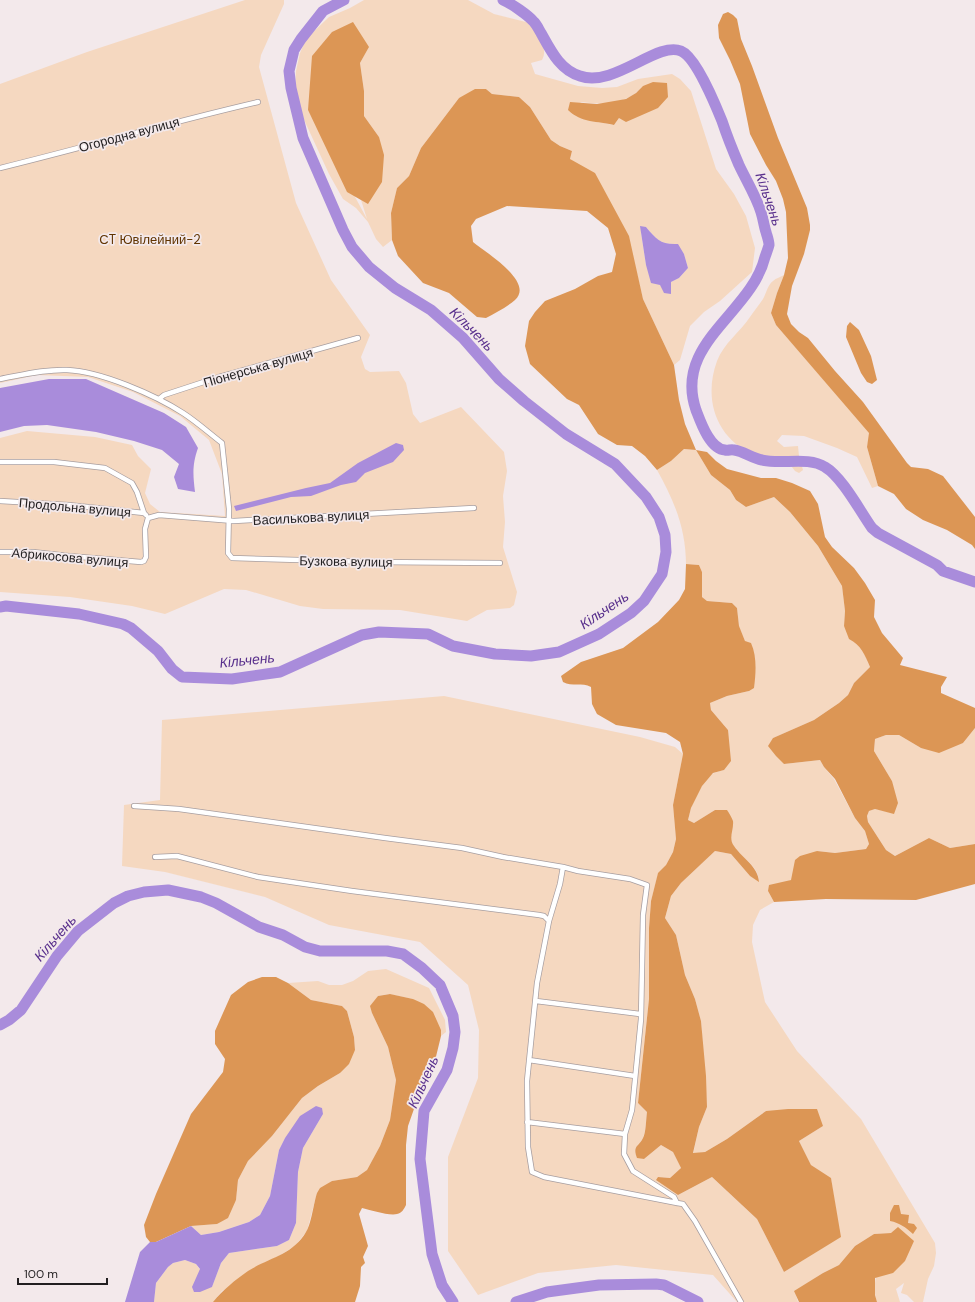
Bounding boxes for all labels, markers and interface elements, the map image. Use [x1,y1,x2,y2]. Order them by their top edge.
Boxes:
street label: Огородна вулиця [77,113,181,156]
water label: Кільчень [751,170,787,228]
park label: СT Ювілейний-2 [99,231,201,248]
water label: Кільчень [446,303,498,355]
street label: Піонерська вулиця [201,344,315,391]
street label: Продольна вулиця [18,494,132,521]
street label: Василькова вулиця [252,506,370,529]
street label: Абрикосова вулиця [11,544,129,571]
street label: Бузкова вулиця [299,552,393,571]
water label: Кільчень [576,587,632,633]
water label: Кільчень [218,648,276,672]
water label: Кільчень [30,911,80,965]
water label: Кільчень [403,1053,443,1111]
scale bar [18,1260,107,1286]
text: 100 m [24,1266,58,1282]

